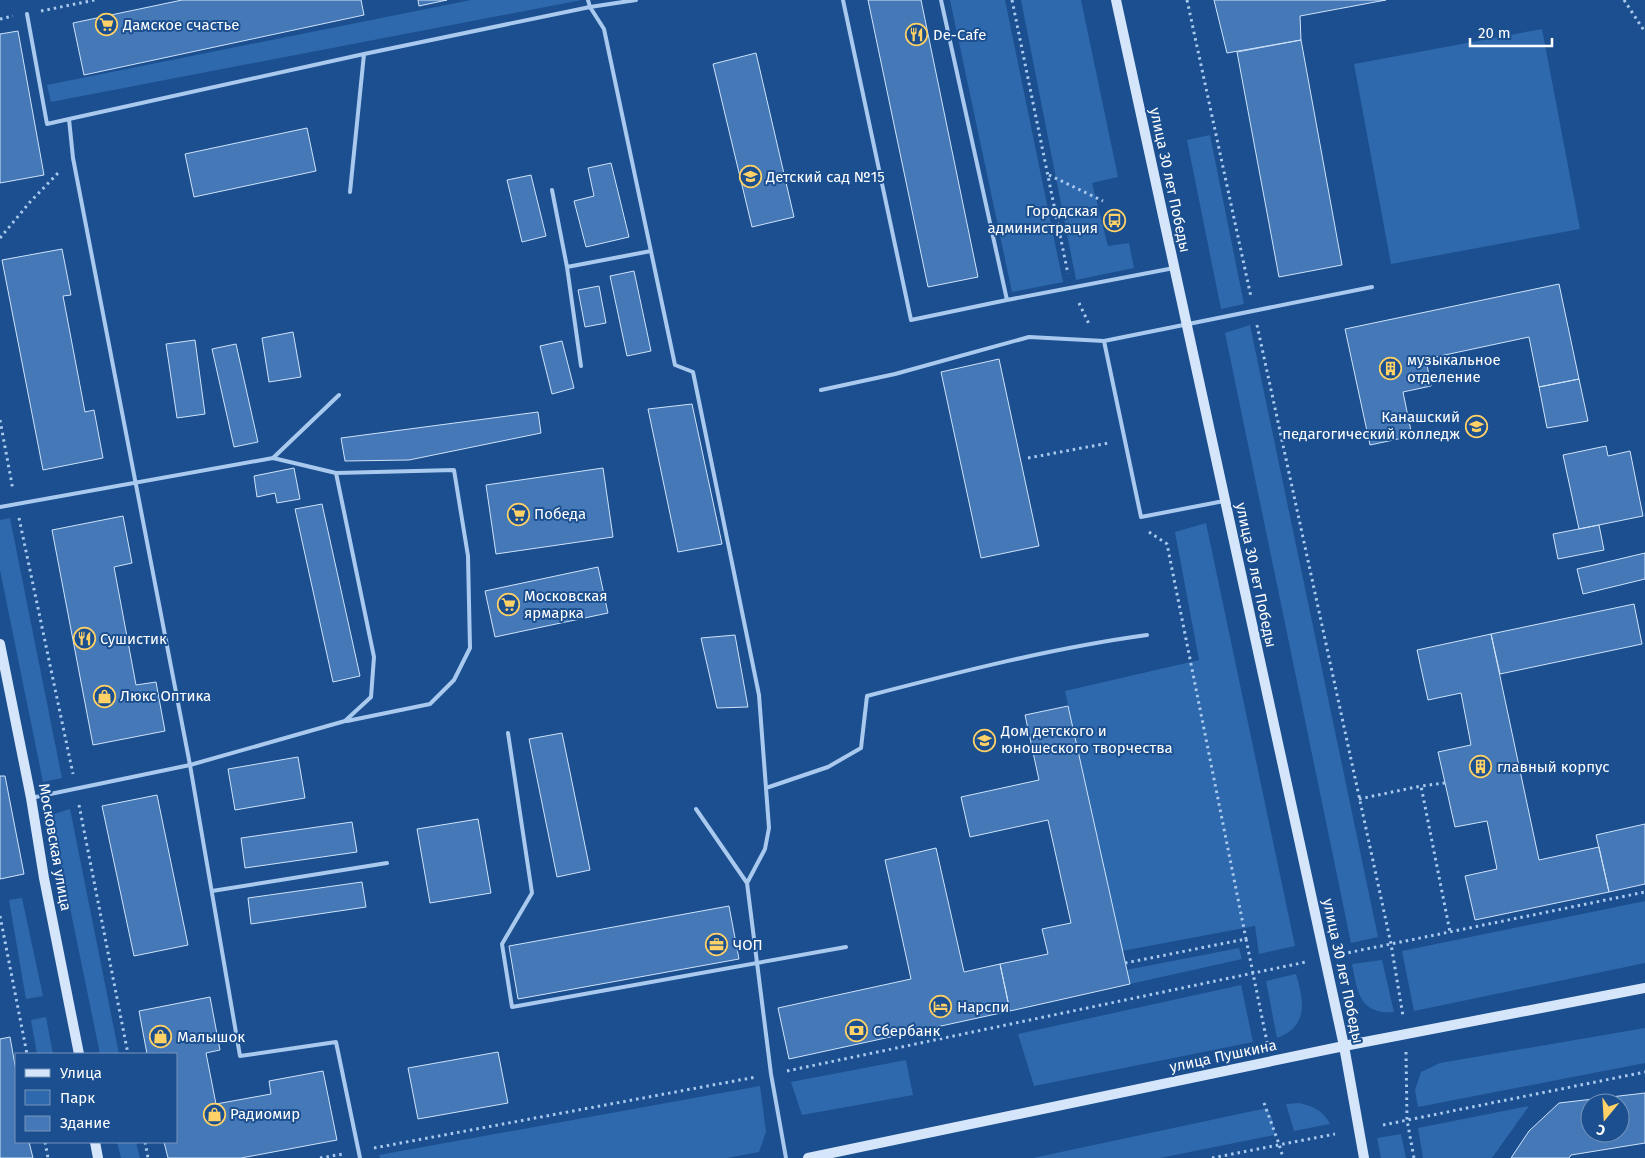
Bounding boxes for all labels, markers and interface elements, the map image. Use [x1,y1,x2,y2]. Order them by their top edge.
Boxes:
supermarket icon: Дамское счастье [95,13,119,37]
scale bar [1470,15,1552,47]
place label: Дамское счастье [122,16,240,34]
restaurant icon: De-Cafe [905,23,929,47]
text: 20 m [1478,24,1511,42]
place label: De-Cafe [933,26,986,44]
street label: улица 30 лет Победы [1146,106,1194,254]
school or university icon: Детский сад №15 [738,165,762,189]
place label: Детский сад №15 [765,168,885,186]
place label: Городская администрация [988,202,1098,237]
bus stop icon: Городская администрация [1102,208,1126,232]
place label: музыкальное отделение [1407,351,1501,386]
building icon: музыкальное отделение [1379,357,1403,381]
place label: Канашский педагогический колледж [1282,408,1460,443]
school or university icon: Канашский педагогический колледж [1464,414,1488,438]
street label: улица 30 лет Победы [1232,501,1280,649]
supermarket icon: Победа [506,502,530,526]
place label: Победа [534,505,586,523]
place label: Московская ярмарка [524,587,608,622]
supermarket icon: Московская ярмарка [496,593,520,617]
restaurant icon: Сушистик [72,627,96,651]
place label: Сушистик [100,630,167,648]
shop icon: Люкс Оптика [92,684,116,708]
place label: Люкс Оптика [120,687,211,705]
place label: Дом детского и юношеского творчества [1000,722,1173,757]
school or university icon: Дом детского и юношеского творчества [973,728,997,752]
building icon: главный корпус [1469,755,1493,779]
place label: главный корпус [1497,758,1610,776]
street label: Московская улица [35,782,75,912]
street label: улица 30 лет Победы [1319,897,1367,1045]
office icon: ЧОП [705,933,729,957]
place label: ЧОП [733,936,763,954]
hotel icon: Нарспи [929,995,953,1019]
place label: Нарспи [957,998,1009,1016]
bank icon: Сбербанк [845,1019,869,1043]
place label: Сбербанк [873,1022,941,1040]
shop icon: Малышок [149,1025,173,1049]
place label: Малышок [177,1028,245,1046]
street label: улица Пушкина [1168,1036,1278,1076]
legend [15,1053,178,1143]
text: Улица [60,1064,102,1082]
text: Парк [60,1089,95,1107]
north arrow [1580,1093,1630,1143]
shop icon: Радиомир [202,1102,226,1126]
place label: Радиомир [230,1105,300,1123]
text: Здание [60,1114,110,1132]
text: С [1595,1121,1608,1139]

